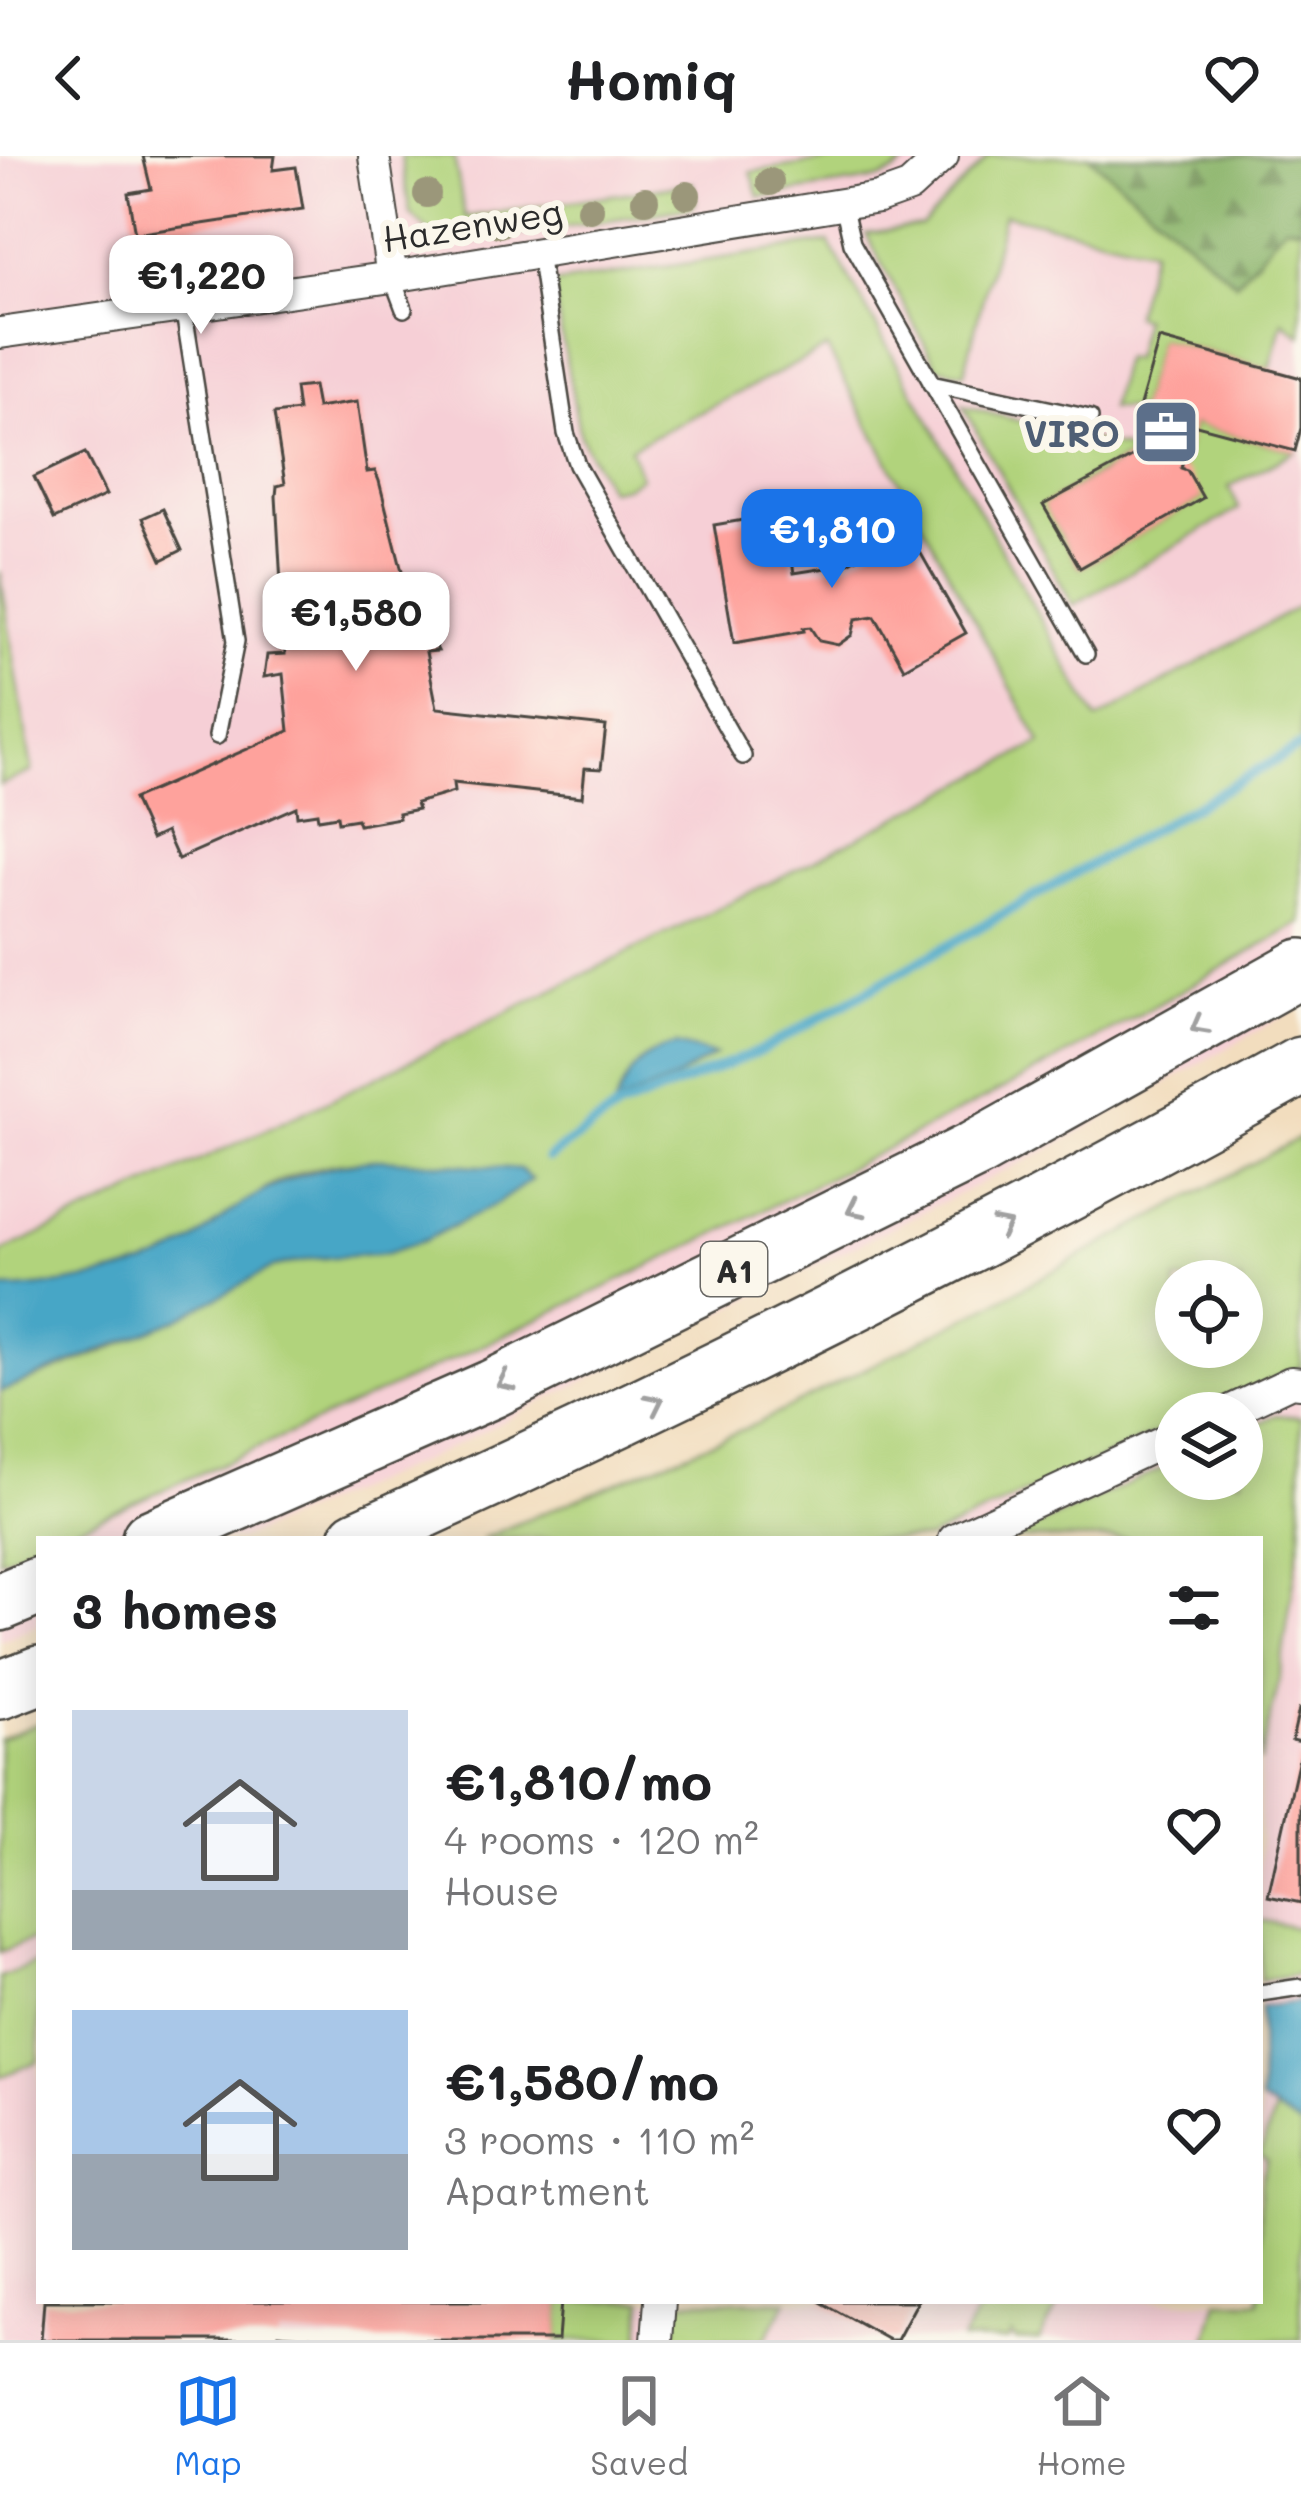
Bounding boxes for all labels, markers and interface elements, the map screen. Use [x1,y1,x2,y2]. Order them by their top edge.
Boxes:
text: Homiq [564,43,737,114]
icon: back [36,45,102,111]
icon: heart [1199,45,1265,111]
street label: Hazenweg [379,187,565,261]
pin: €1,220 [103,235,299,337]
text: €1,220 [136,248,266,299]
office icon: VIRO [1131,397,1201,467]
place label: VIRO [1024,409,1120,456]
pin: €1,810 [734,489,930,591]
text: €1,810 [768,502,896,553]
pin: €1,580 [258,572,454,674]
text: €1,580 [290,585,422,636]
one-way arrow [1191,1012,1212,1035]
one-way arrow [846,1195,867,1218]
one-way arrow [990,1217,1011,1240]
road number: A1 [701,1242,767,1296]
map controls [1155,1260,1263,1500]
button: locate [1155,1260,1263,1368]
one-way arrow [496,1368,517,1391]
button: layers [1155,1392,1263,1500]
one-way arrow [643,1393,664,1417]
text: 3 homes [72,1575,278,1642]
icon: filters [1161,1575,1227,1641]
text: €1,810/mo [444,1746,712,1813]
icon: home [168,1758,312,1902]
icon: heart [1161,1797,1227,1863]
text: 4 rooms · 120 m² [444,1813,759,1864]
text: House [444,1864,559,1915]
text: €1,580/mo [444,2046,719,2113]
icon: home [168,2058,312,2202]
icon: heart [1161,2097,1227,2163]
text: 3 rooms · 110 m² [444,2113,754,2164]
text: Apartment [444,2164,650,2215]
tab: Map [174,2368,242,2483]
tab: Saved [590,2368,688,2483]
tab: Home [1037,2368,1127,2483]

